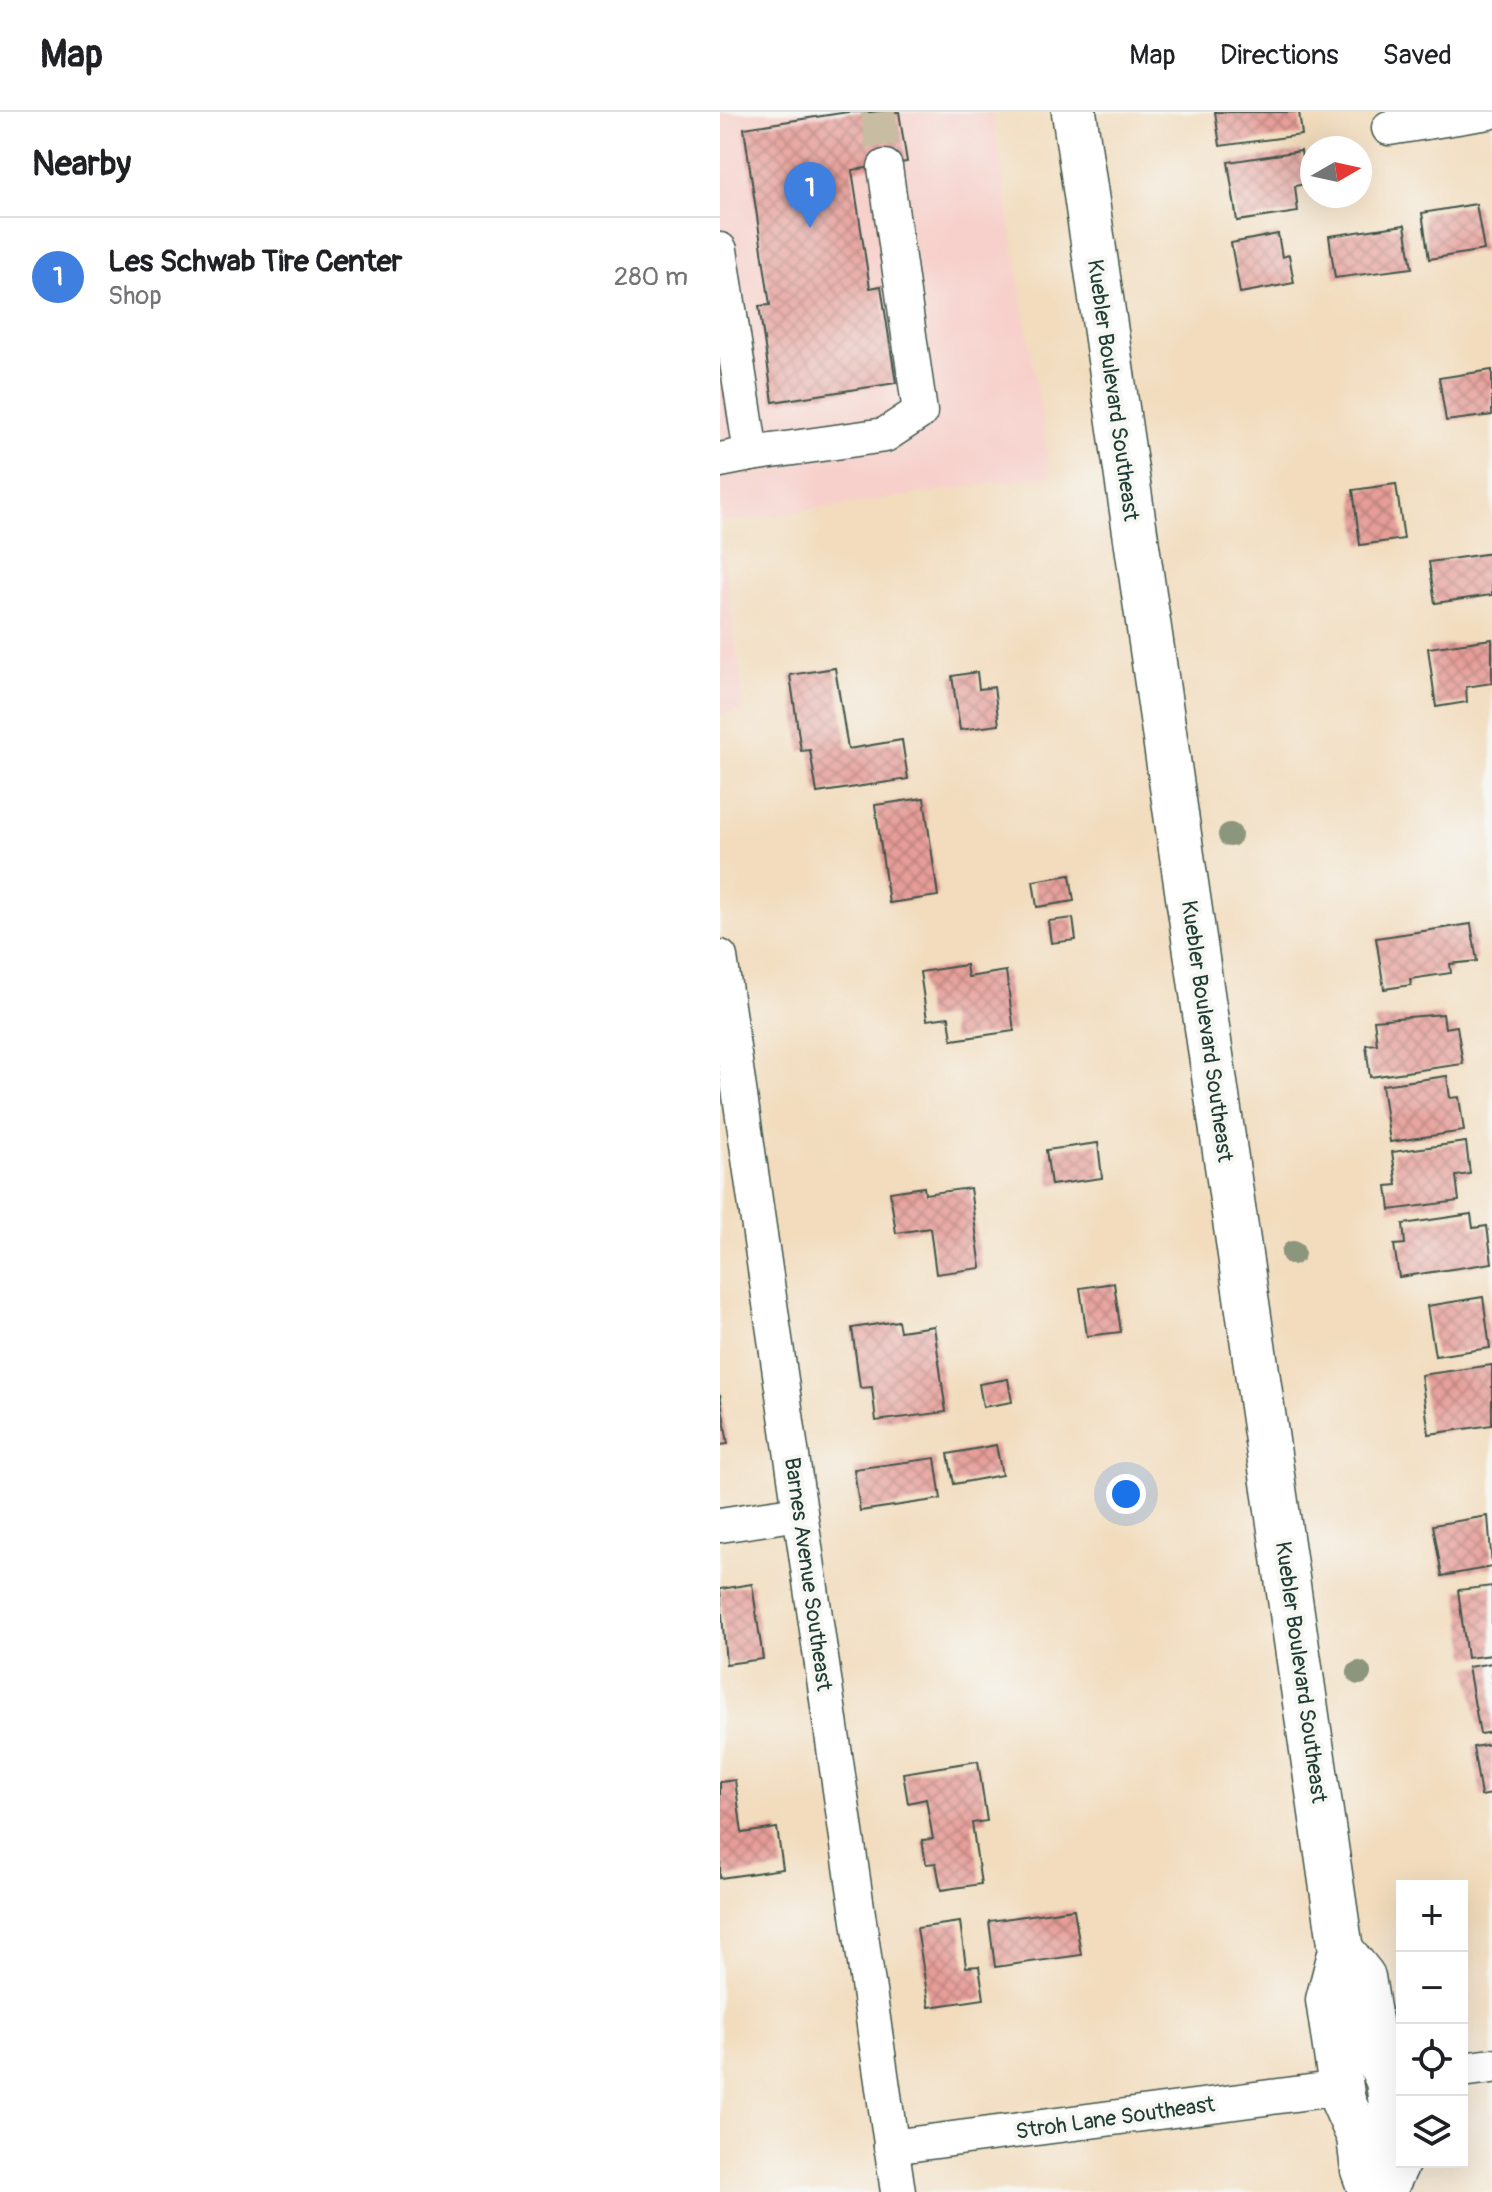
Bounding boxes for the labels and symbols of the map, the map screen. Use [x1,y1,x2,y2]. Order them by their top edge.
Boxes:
north arrow [1300,136,1372,208]
pin: 1 [784,162,836,228]
street label: Kuebler Boulevard Southeast [1081,258,1145,523]
street label: Kuebler Boulevard Southeast [1175,899,1239,1164]
street label: Barnes Avenue Southeast [778,1456,838,1693]
your location [1106,1474,1146,1514]
street label: Kuebler Boulevard Southeast [1269,1540,1333,1805]
street label: Stroh Lane Southeast [1014,2090,1217,2146]

